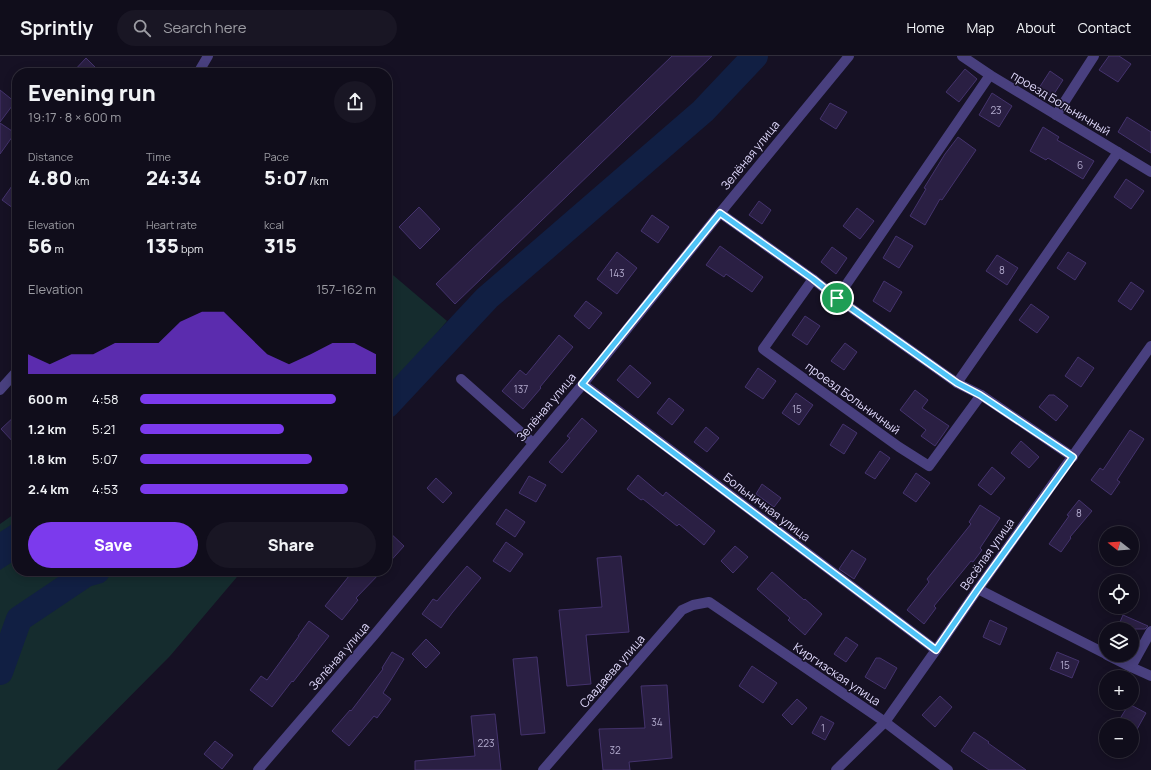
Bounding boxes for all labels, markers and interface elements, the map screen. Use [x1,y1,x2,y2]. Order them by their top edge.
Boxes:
search box [117,10,397,46]
text: Sprintly [20,15,93,41]
icon: search [131,17,153,39]
text: Search here [163,17,247,38]
text: Home [907,18,944,37]
text: Map [966,18,994,37]
text: About [1016,18,1056,37]
text: Contact [1078,18,1131,37]
street label: проезд Больничный [1008,67,1114,139]
text: Evening run [28,78,156,108]
button: share [334,81,376,123]
house number: 23 [990,103,1002,117]
text: 19:17 · 8 × 600 m [28,108,121,126]
street label: Зелёная улица [717,117,783,193]
text: Distance [28,149,73,164]
text: Time [146,149,171,164]
text: Pace [264,149,289,164]
house number: 6 [1077,158,1083,172]
text: 4.80 [28,164,72,191]
text: 24:34 [146,164,201,191]
text: 5:07 [264,164,307,191]
text: km [72,173,89,188]
text: /km [307,173,329,188]
text: Elevation [28,217,74,232]
text: Heart rate [146,217,197,232]
text: kcal [264,217,284,232]
text: 56 [28,232,52,259]
text: 135 [146,232,179,259]
text: 315 [264,232,297,259]
text: m [52,241,64,256]
text: bpm [179,241,203,256]
house number: 8 [999,263,1005,277]
house number: 143 [609,266,625,280]
text: Elevation [28,280,83,298]
text: 157–162 m [316,280,376,298]
pin [820,281,854,315]
icon: arrive [826,287,848,309]
street label: проезд Больничный [802,358,904,438]
street label: Зелёная улица [512,369,580,445]
house number: 137 [514,382,528,396]
text: 600 m [28,390,67,408]
text: 4:58 [92,390,119,408]
house number: 15 [792,402,802,416]
text: 1.2 km [28,420,66,438]
text: 5:21 [92,420,116,438]
text: 1.8 km [28,450,66,468]
text: 5:07 [92,450,118,468]
street label: Больничная улица [720,469,814,545]
text: 2.4 km [28,480,69,498]
text: 4:53 [92,480,118,498]
house number: 8 [1076,506,1082,520]
street label: Весёлая улица [956,515,1018,593]
button: Save [28,522,198,568]
button: Share [206,522,376,568]
north arrow [1099,526,1139,566]
map controls [1099,526,1139,758]
button: locate [1099,574,1139,614]
street label: Зелёная улица [305,618,373,694]
button: layers [1099,622,1139,662]
street label: Саадаева улица [575,631,649,711]
street label: Киргизская улица [790,639,884,709]
house number: 15 [1060,658,1070,672]
button: + [1099,670,1139,710]
house number: 34 [651,715,663,729]
button: − [1099,718,1139,758]
house number: 1 [821,721,825,735]
house number: 223 [478,736,494,750]
house number: 32 [609,743,621,757]

